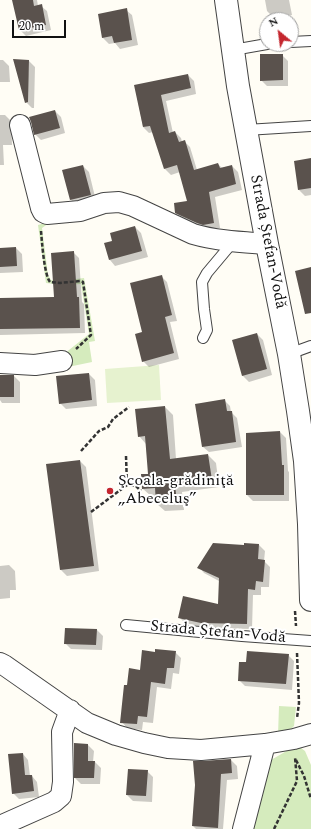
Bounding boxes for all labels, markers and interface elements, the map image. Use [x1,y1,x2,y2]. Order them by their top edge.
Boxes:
scale bar [14,12,68,38]
north arrow [259,12,299,52]
text: N [265,12,281,32]
text: 20 m [19,17,44,36]
street label: Strada Ștefan-Vodă [245,173,289,311]
place label: Şcoala-grădiniţă „Abeceluş” [118,472,234,510]
marker: Şcoala-grădiniţă „Abeceluş” [105,486,115,496]
street label: Strada Ștefan-Vodă [149,618,287,648]

